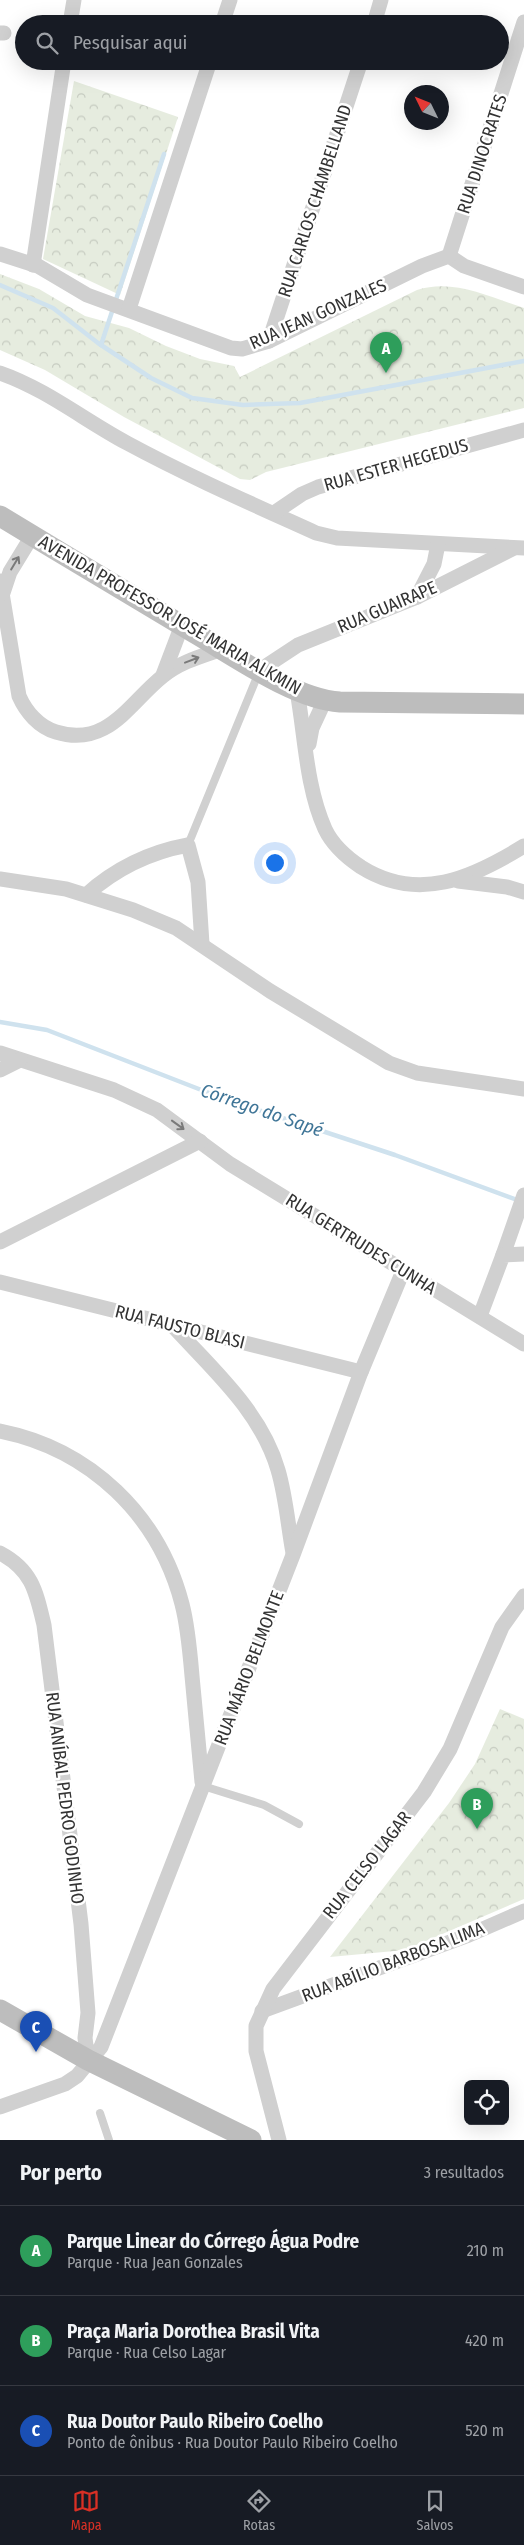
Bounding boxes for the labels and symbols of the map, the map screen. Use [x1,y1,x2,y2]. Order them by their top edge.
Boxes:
north arrow [404,85,449,130]
street label: RUA DINOCRATES [452,91,512,216]
street label: RUA CARLOS CHAMBELLAND [273,102,357,300]
street label: RUA JEAN GONZALES [246,274,390,354]
pin: A [370,332,402,373]
street label: RUA ESTER HEGEDUS [321,434,471,496]
street label: AVENIDA PROFESSOR JOSÉ MARIA ALKMIN [35,530,306,699]
one-way arrow [11,557,21,571]
street label: RUA GUAIRAPE [334,576,440,638]
one-way arrow [184,655,199,664]
your location [262,850,288,876]
water label: Córrego do Sapé [198,1078,326,1142]
one-way arrow [171,1120,185,1130]
street label: RUA GERTRUDES CUNHA [282,1189,441,1300]
street label: RUA FAUSTO BLASI [113,1300,247,1354]
street label: RUA MÁRIO BELMONTE [208,1587,289,1748]
street label: RUA ANÍBAL PEDRO GODINHO [41,1690,90,1905]
pin: B [461,1788,493,1829]
street label: RUA CELSO LAGAR [318,1807,416,1923]
street label: RUA ABÍLIO BARBOSA LIMA [298,1916,488,2007]
pin: C [20,2011,52,2052]

